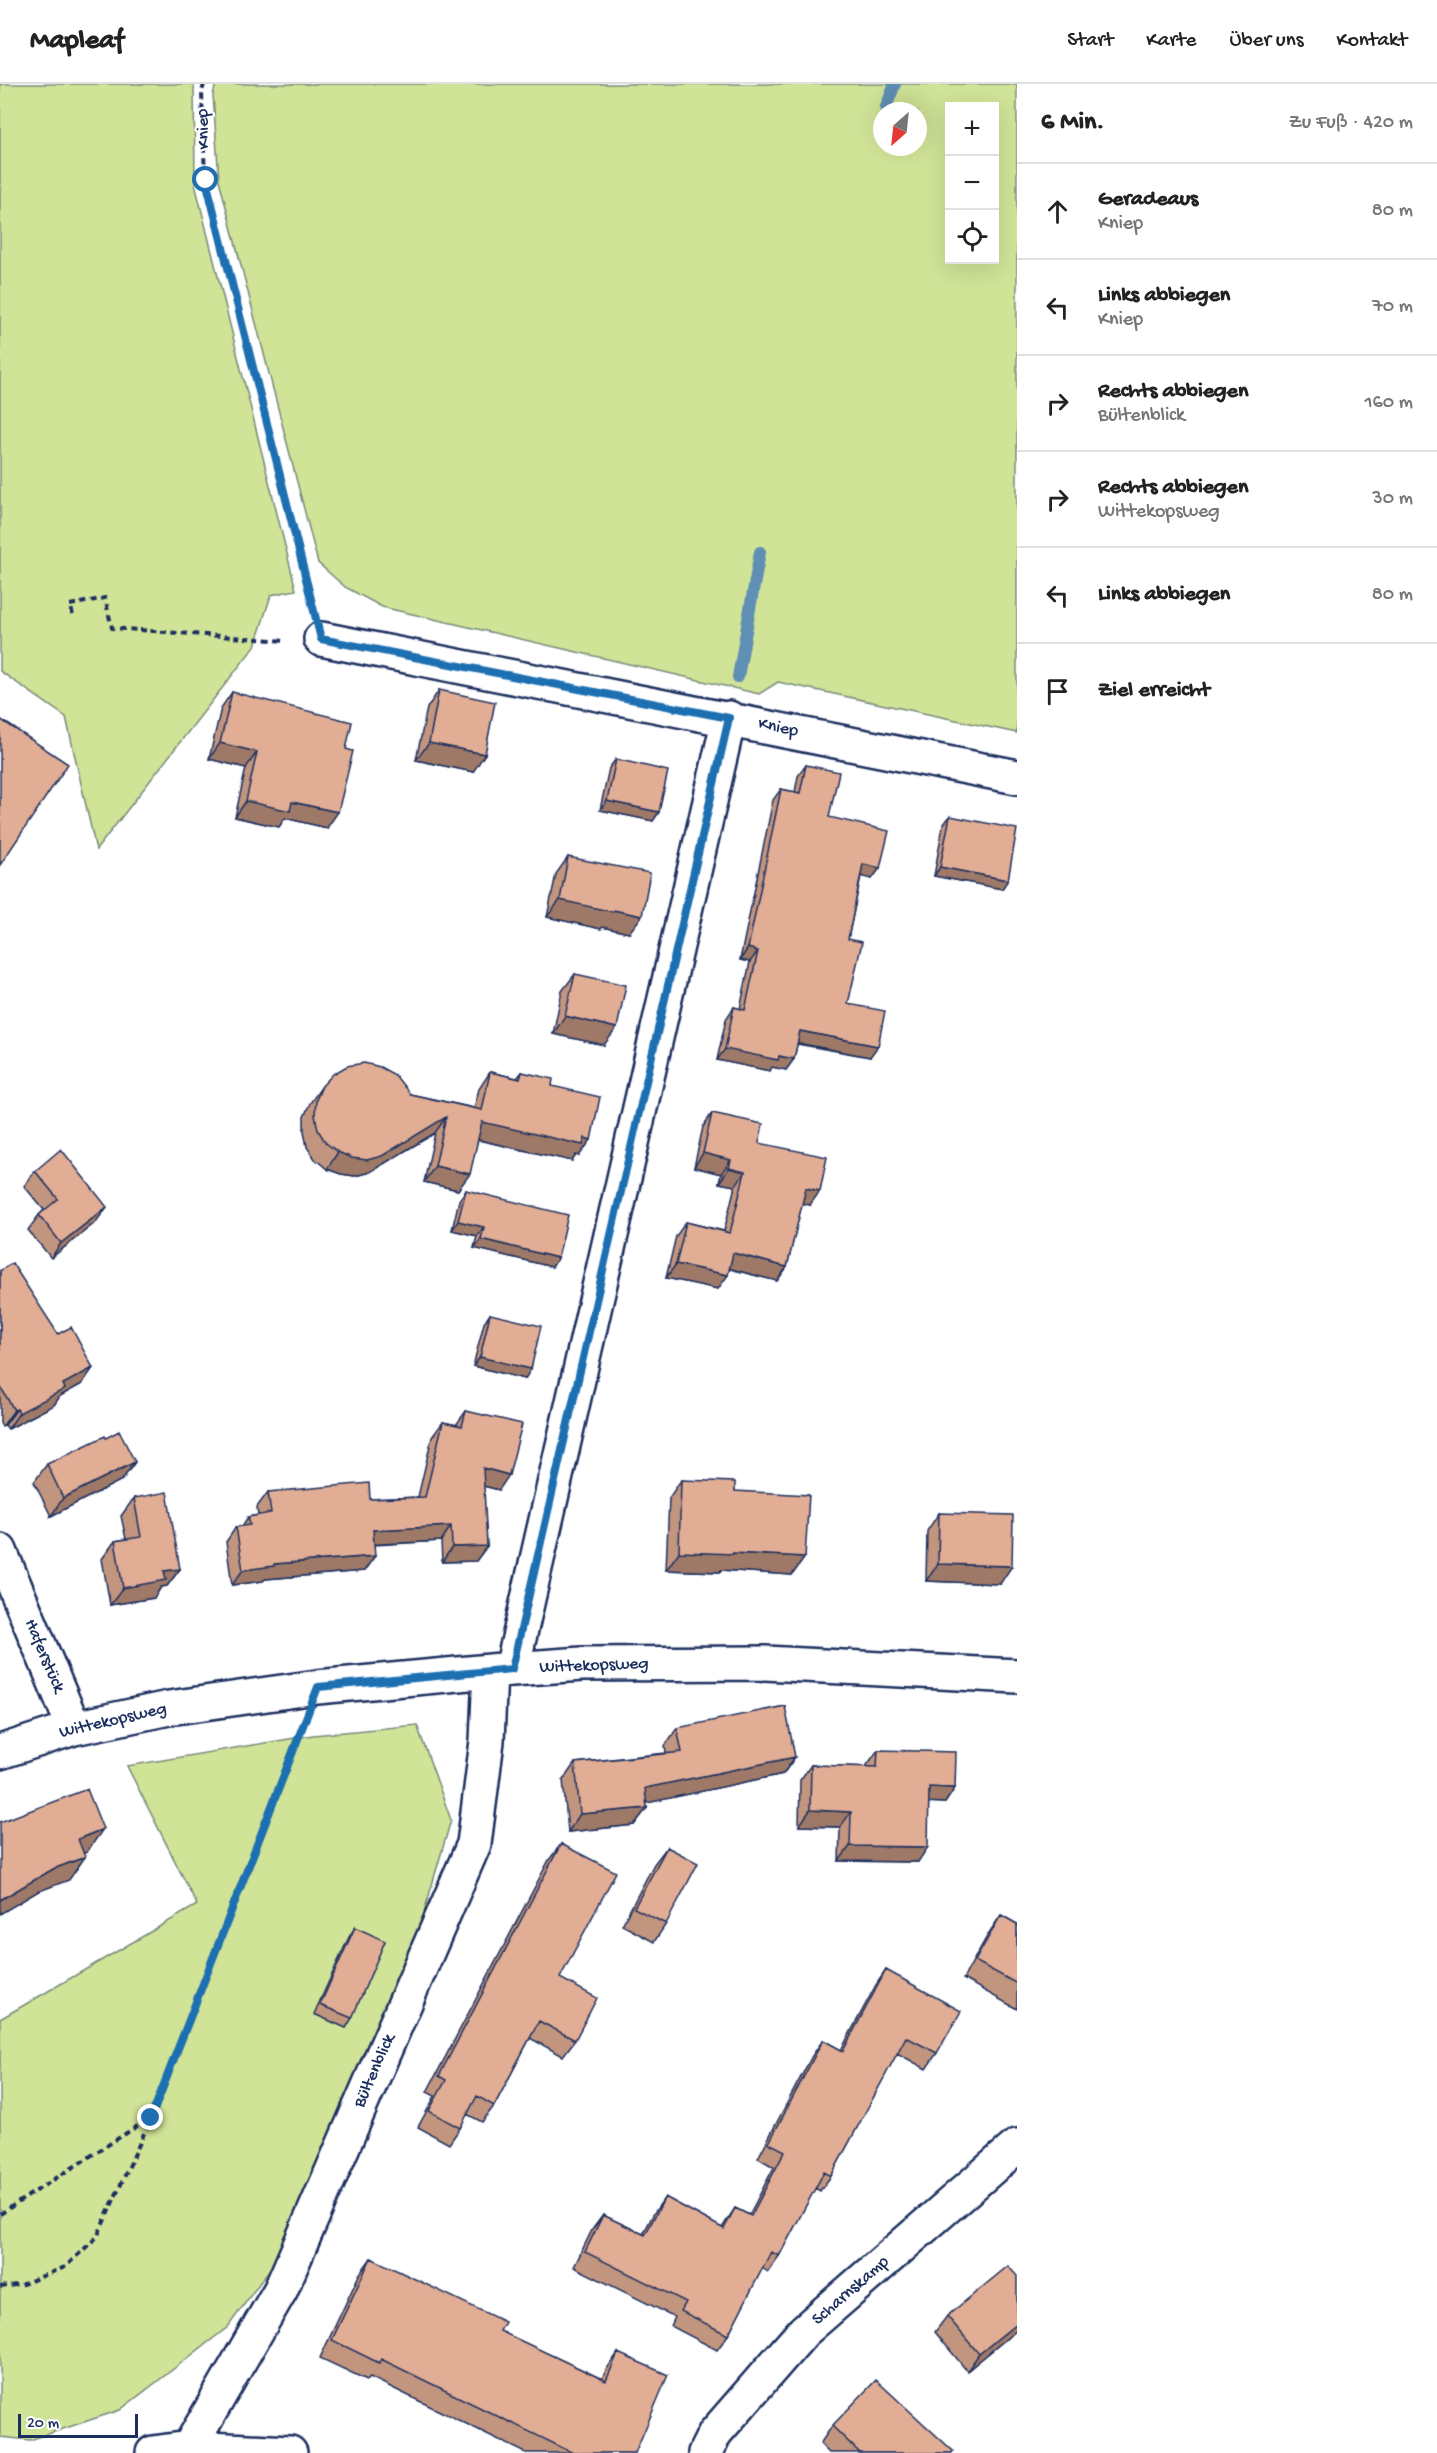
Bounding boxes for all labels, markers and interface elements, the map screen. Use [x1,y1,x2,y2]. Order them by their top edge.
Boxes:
text: Mapleaf [30,25,124,58]
text: Start [1067,29,1113,54]
text: Karte [1146,29,1196,54]
text: Über uns [1229,29,1303,54]
text: Kontakt [1336,29,1407,54]
north arrow [873,102,927,156]
map controls [945,102,999,264]
button: + [945,102,999,156]
street label: Kniep [193,108,215,150]
text: 6 Min. [1041,108,1105,139]
text: Zu Fuß · 420 m [1289,112,1413,135]
button: − [945,156,999,210]
route start [192,166,218,192]
text: Geradeaus [1098,187,1198,213]
icon: ahead [1041,195,1074,228]
text: 80 m [1372,200,1413,223]
button: locate [945,210,999,264]
text: Kniep [1098,213,1143,236]
text: Links abbiegen [1098,283,1230,309]
icon: left [1041,291,1074,324]
text: 70 m [1372,296,1413,319]
text: Kniep [1098,309,1143,332]
text: Rechts abbiegen [1098,379,1248,405]
icon: right [1041,387,1074,420]
text: 160 m [1364,392,1413,415]
text: Bültenblick [1098,405,1185,428]
text: Rechts abbiegen [1098,475,1248,501]
icon: right [1041,483,1074,516]
text: 30 m [1372,488,1413,511]
text: Wittekopsweg [1098,501,1220,524]
icon: left [1041,579,1074,612]
text: Links abbiegen [1098,582,1230,608]
text: 80 m [1372,584,1413,607]
icon: arrive [1041,675,1074,708]
text: Ziel erreicht [1098,678,1210,704]
street label: Kniep [756,714,800,743]
street label: Haferstück [19,1616,70,1698]
street label: Wittekopsweg [539,1654,649,1678]
street label: Wittekopsweg [57,1698,169,1744]
street label: Bültenblick [349,2029,401,2112]
route end [137,2104,163,2130]
street label: Scharnskamp [808,2252,894,2330]
scale bar [18,2411,138,2438]
text: 20 m [27,2415,59,2434]

